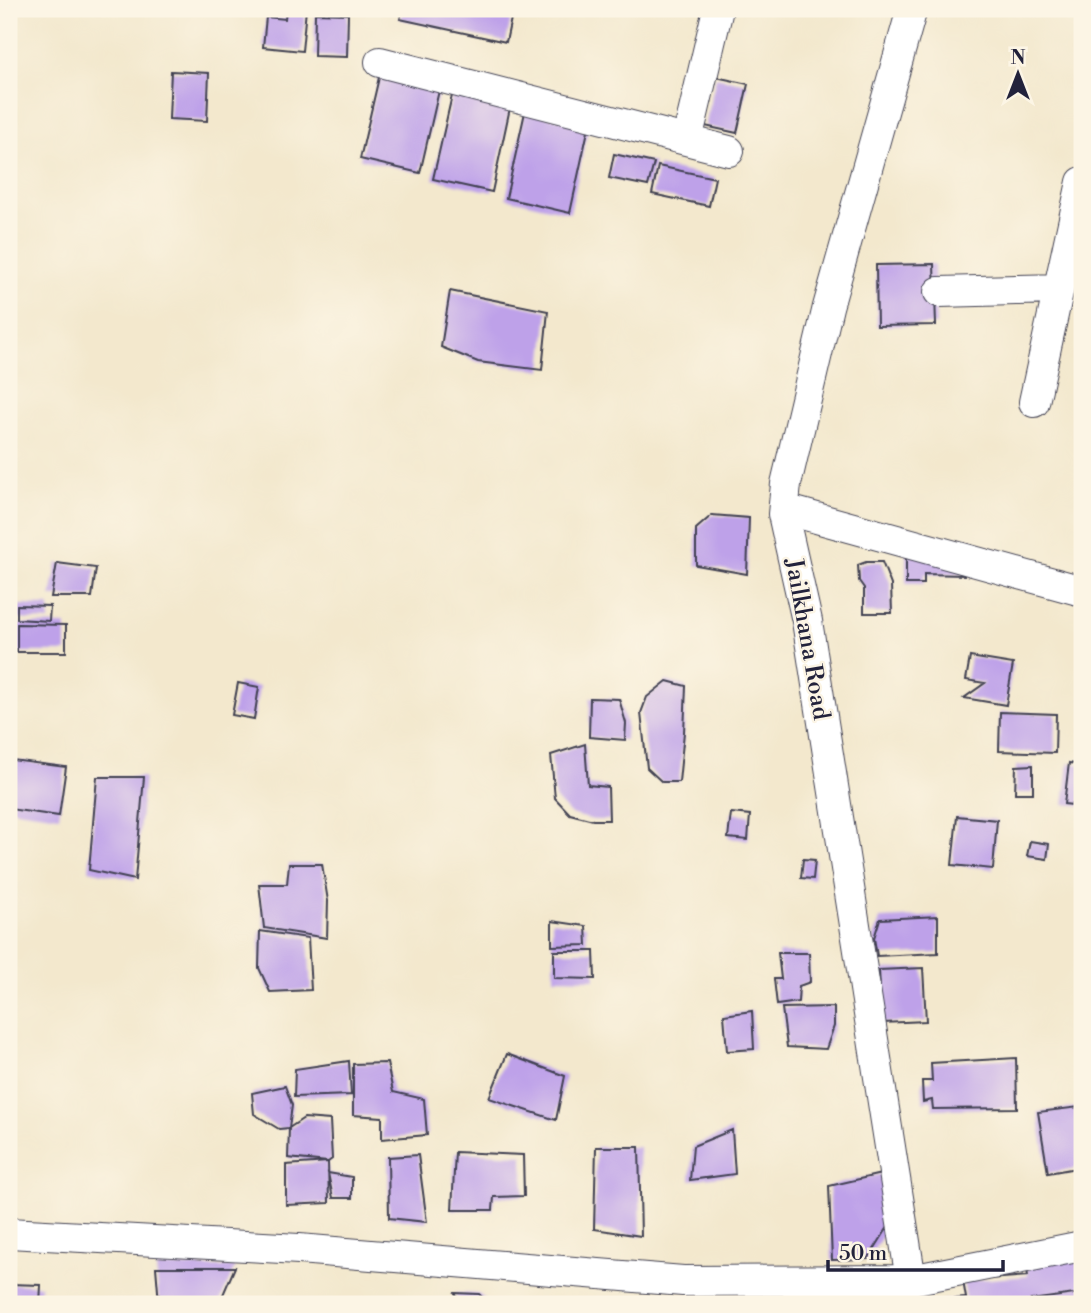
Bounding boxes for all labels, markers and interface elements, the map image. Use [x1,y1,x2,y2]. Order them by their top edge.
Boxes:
north arrow [982,38,1052,108]
text: N [1010,46,1026,70]
street label: Jailkhana Road [778,555,836,723]
scale bar [828,1229,1004,1273]
text: 50 m [839,1241,887,1267]

